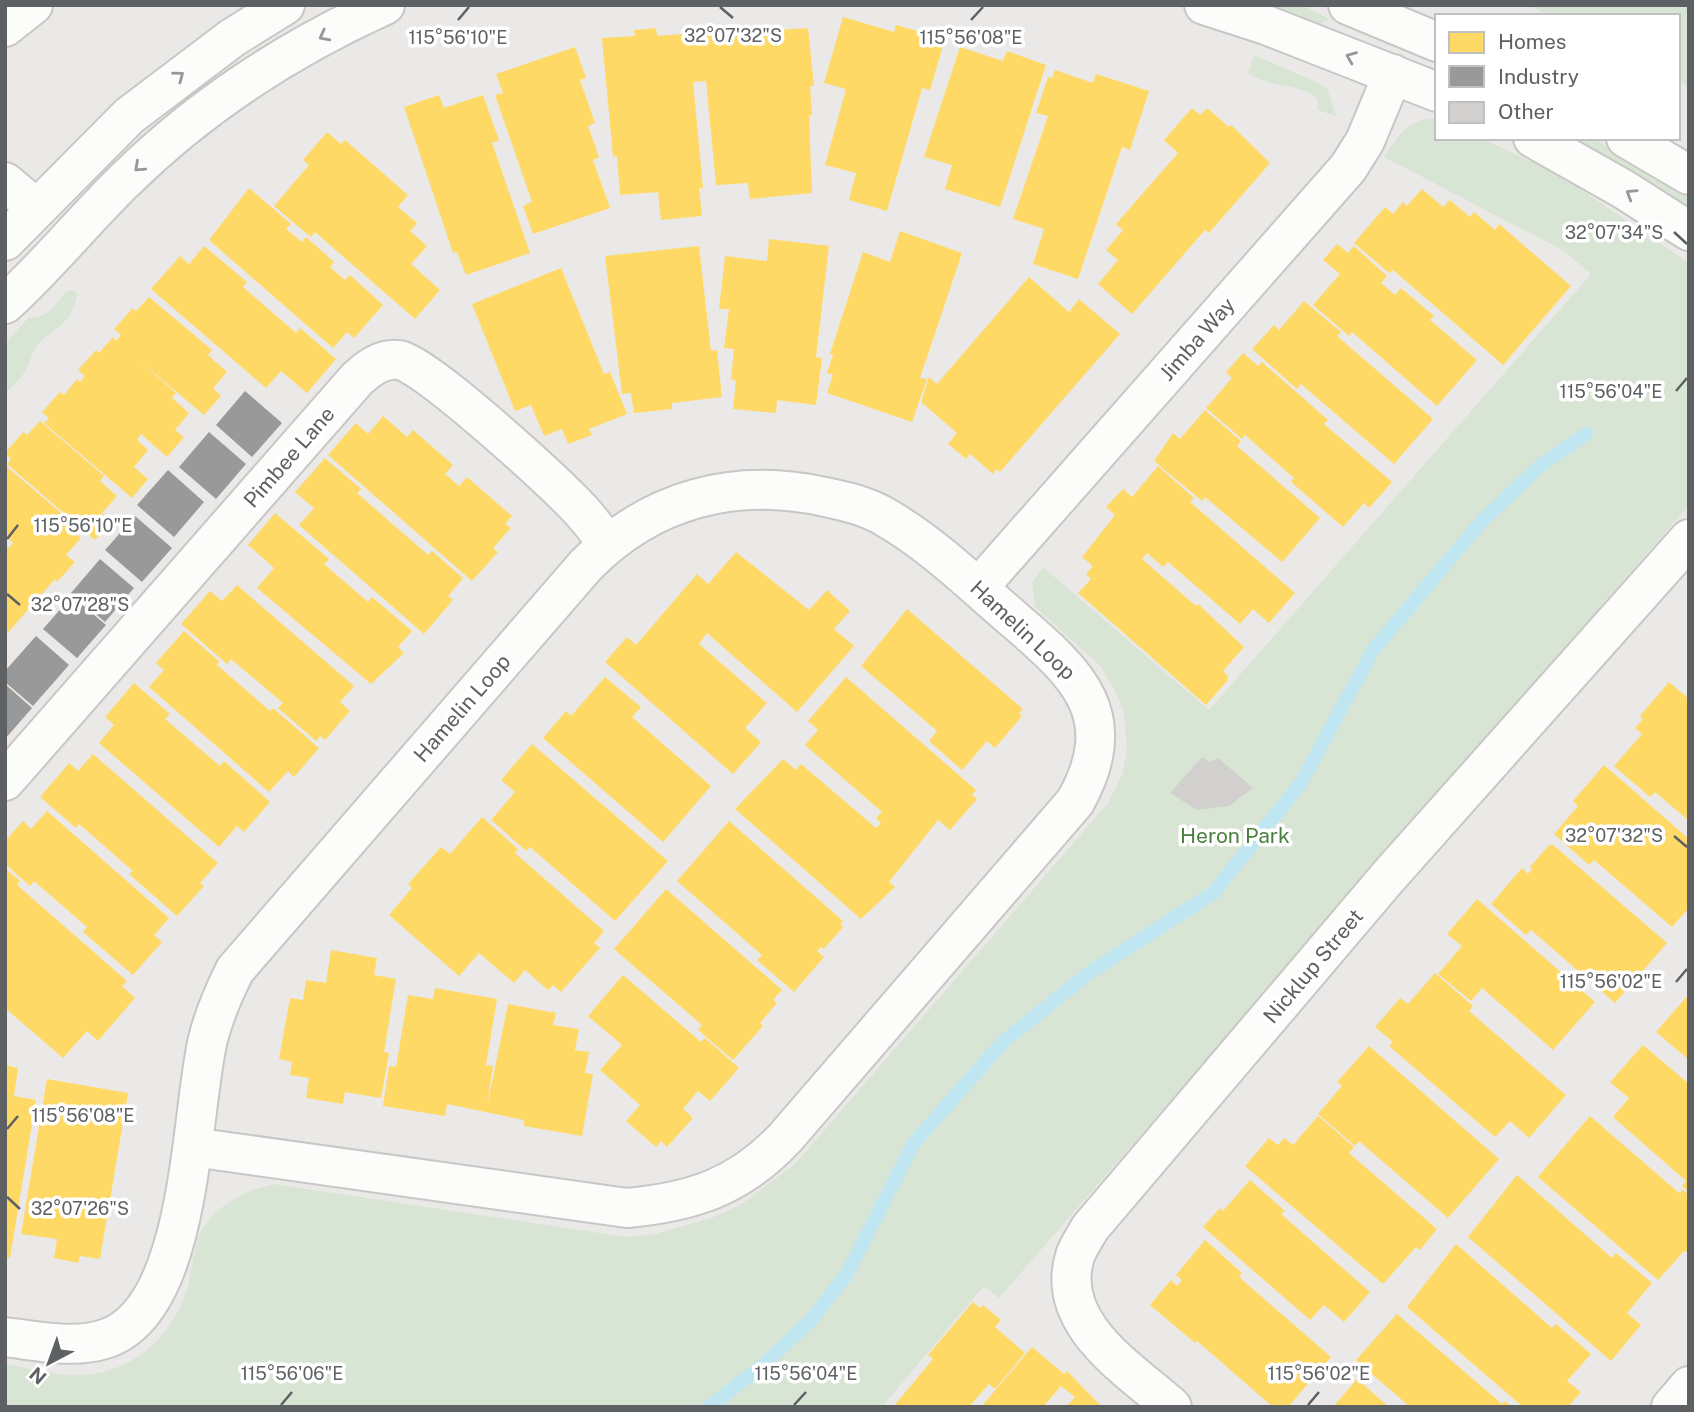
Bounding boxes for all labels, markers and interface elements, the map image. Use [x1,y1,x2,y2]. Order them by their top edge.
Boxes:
legend [1435,14,1680,140]
text: 32°07'32"S [684,25,782,46]
one-way arrow [319,27,331,41]
text: 115°56'10"E [409,27,507,48]
text: 115°56'08"E [919,27,1023,48]
text: Homes [1498,29,1566,54]
one-way arrow [1345,52,1357,66]
text: Industry [1498,64,1579,89]
one-way arrow [171,72,184,85]
text: Other [1498,99,1554,124]
one-way arrow [134,159,147,171]
one-way arrow [1626,189,1639,202]
text: 32°07'34"S [1565,222,1663,243]
street label: Jimba Way [1154,292,1240,386]
text: 115°56'04"E [1560,381,1662,402]
street label: Pimbee Lane [238,401,340,513]
text: 115°56'10"E [34,515,132,536]
street label: Hamelin Loop [965,575,1081,685]
text: 32°07'28"S [31,594,129,615]
street label: Hamelin Loop [408,649,516,767]
park label: Heron Park [1180,823,1290,848]
text: 32°07'32"S [1565,825,1663,846]
street label: Nicklup Street [1258,904,1368,1028]
text: 115°56'02"E [1560,971,1662,992]
text: 115°56'08"E [31,1105,135,1126]
text: 32°07'26"S [31,1198,129,1219]
north arrow [14,1328,84,1398]
text: N [25,1363,51,1389]
text: 115°56'06"E [241,1363,343,1384]
text: 115°56'04"E [755,1363,857,1384]
text: 115°56'02"E [1268,1363,1370,1384]

